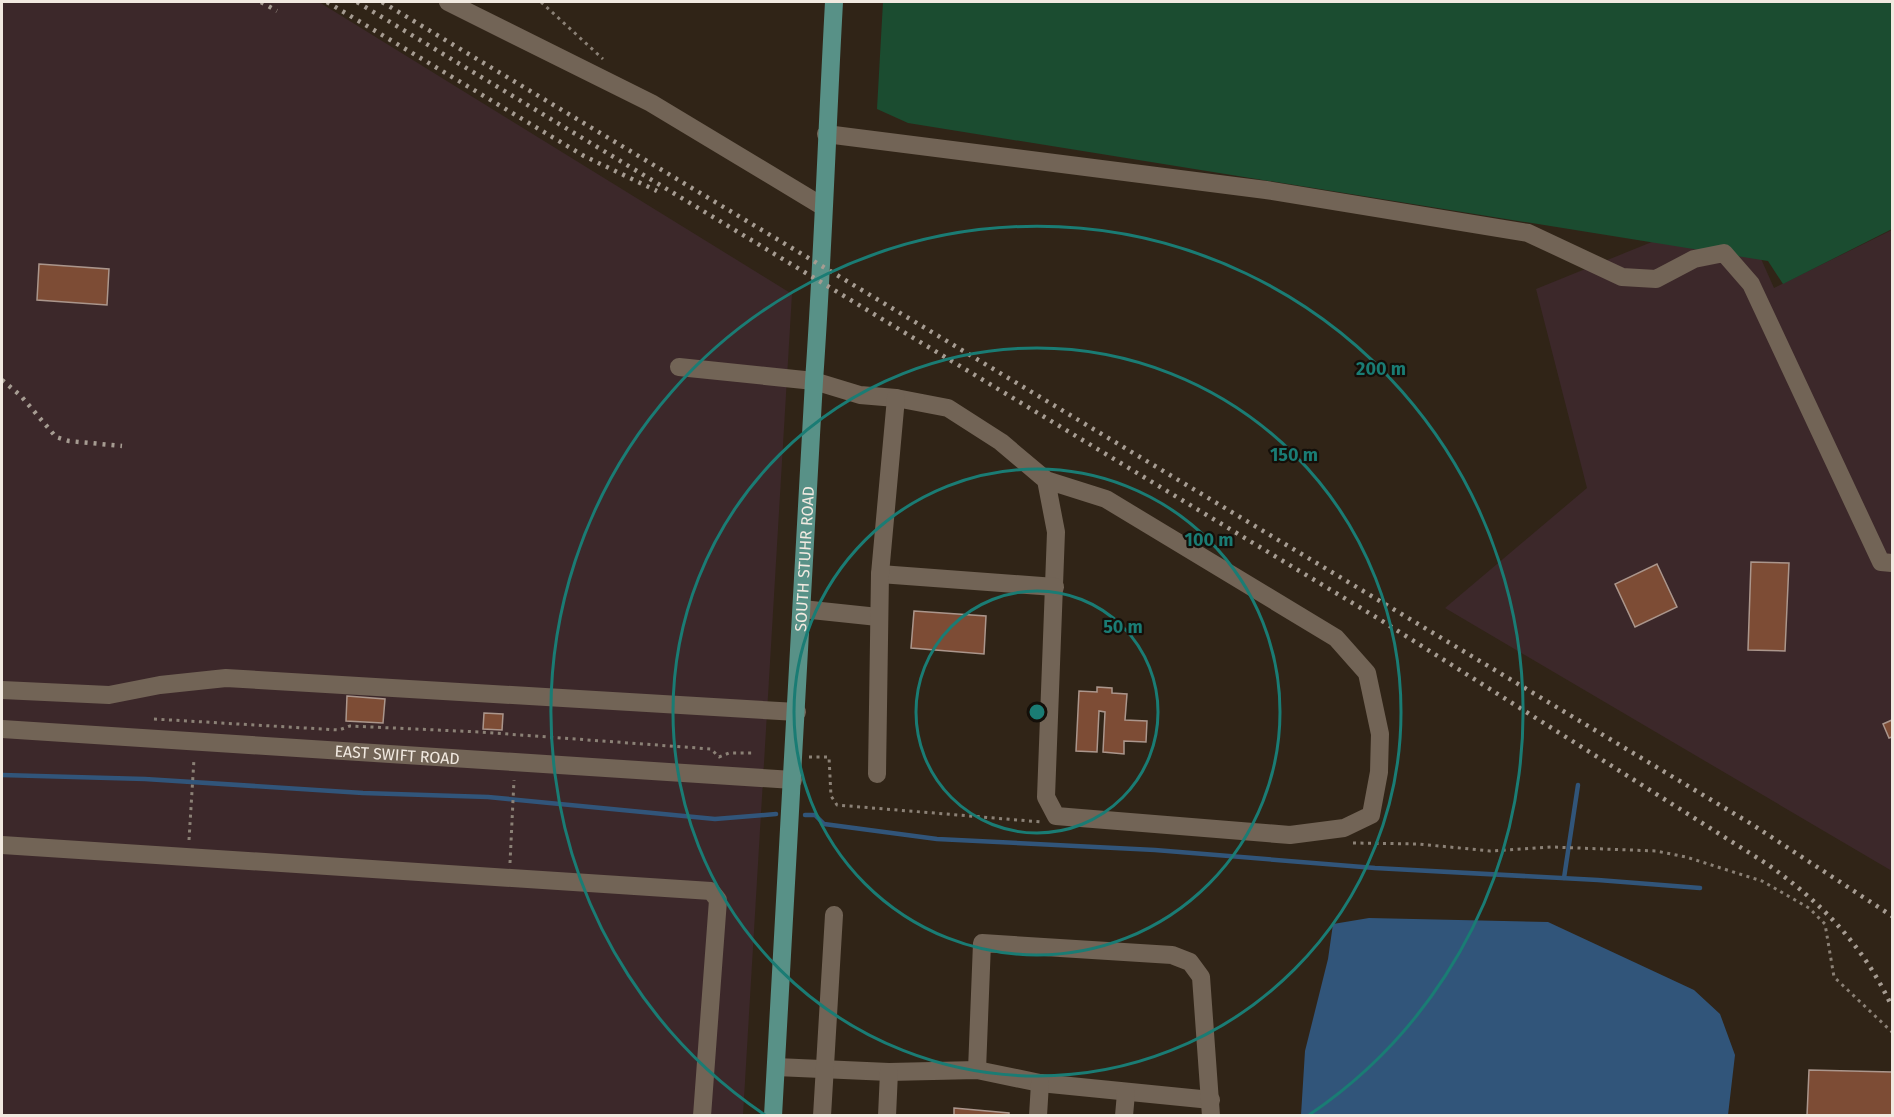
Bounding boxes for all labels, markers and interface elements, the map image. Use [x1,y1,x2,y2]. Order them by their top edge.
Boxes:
text: 200 m [1356,358,1406,380]
text: 150 m [1270,444,1318,466]
street label: SOUTH STUHR ROAD [791,486,818,632]
text: 100 m [1185,529,1233,551]
text: 50 m [1103,616,1143,638]
centre of rings [1027,702,1047,722]
street label: EAST SWIFT ROAD [334,741,460,768]

